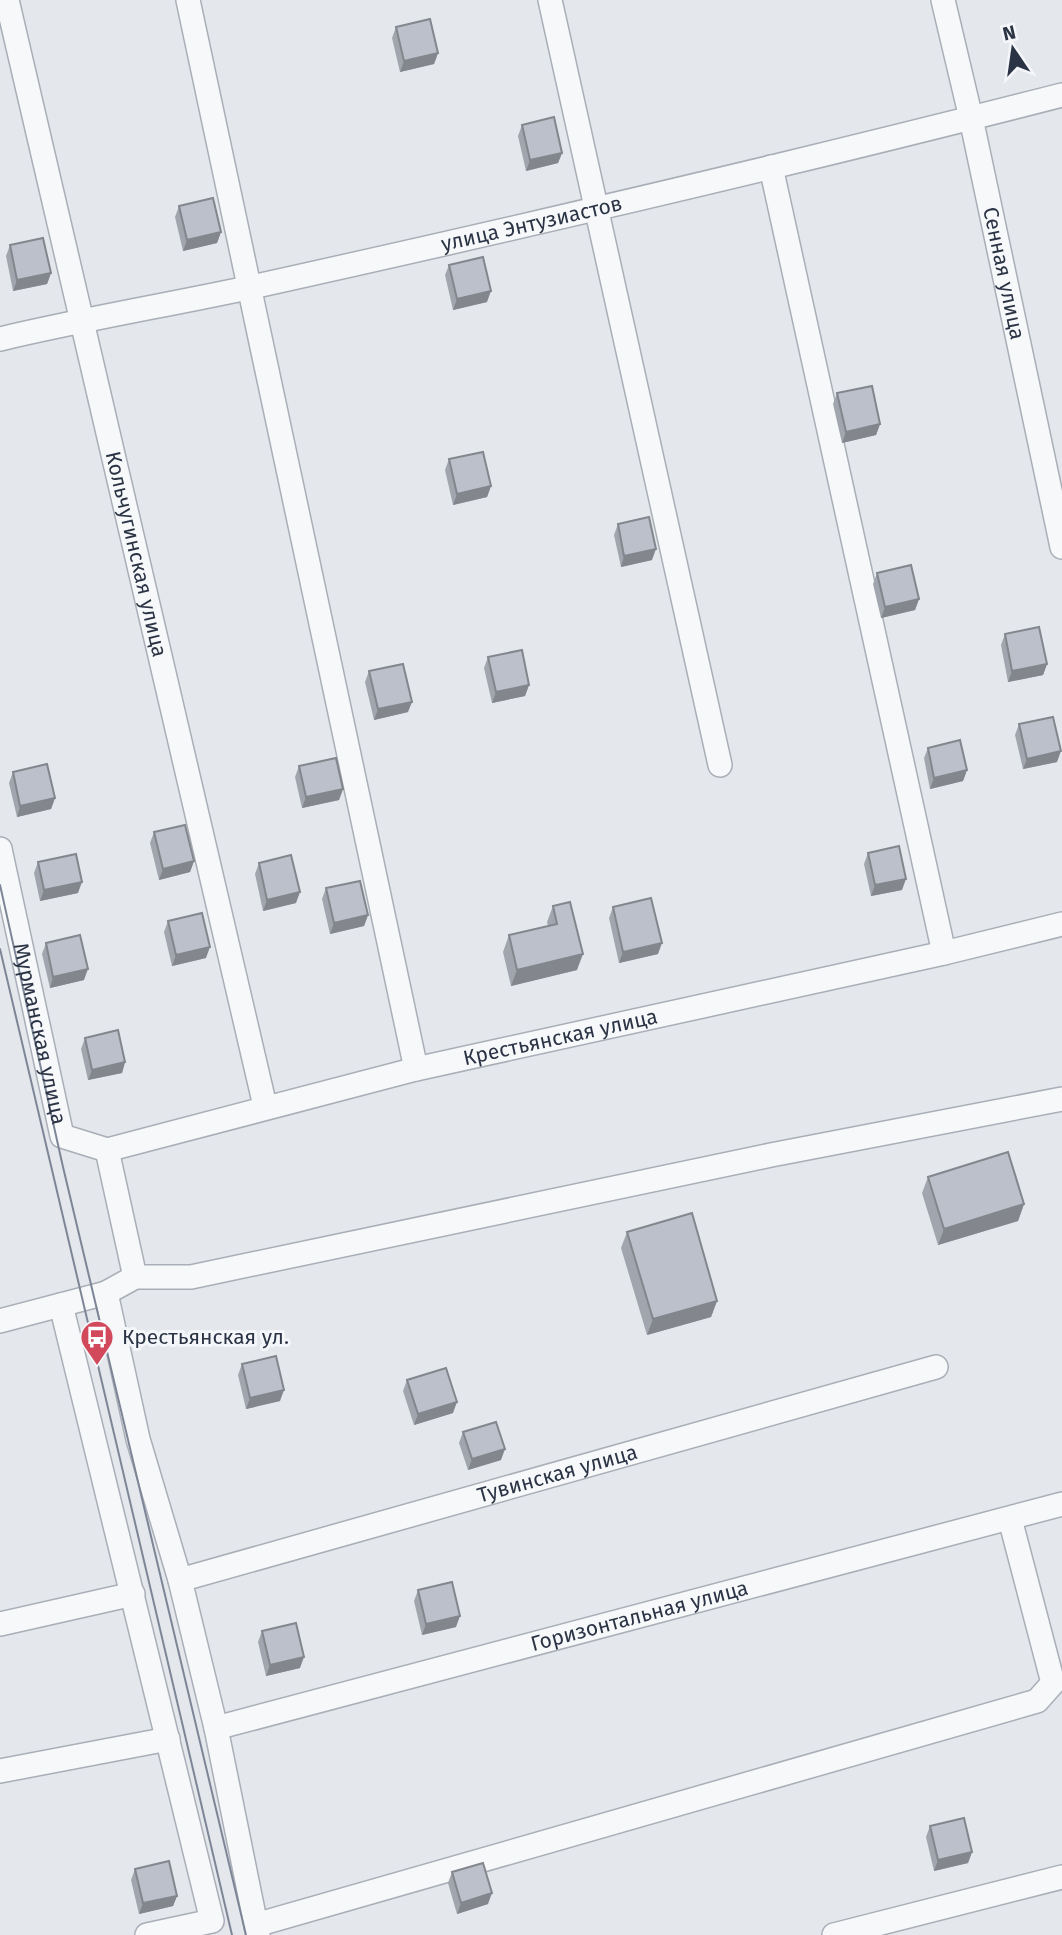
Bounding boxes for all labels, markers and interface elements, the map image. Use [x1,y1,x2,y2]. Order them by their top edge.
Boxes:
north arrow [978,14,1048,84]
text: N [1001,20,1018,46]
street label: улица Энтузиастов [439,190,625,257]
street label: Сенная улица [977,205,1031,342]
street label: Кольчугинская улица [100,449,173,660]
street label: Мурманская улица [8,941,72,1127]
street label: Крестьянская улица [461,1003,660,1071]
bus stop icon: Крестьянская ул. [78,1318,116,1367]
place label: Крестьянская ул. [122,1324,289,1350]
street label: Тувинская улица [474,1439,640,1509]
street label: Горизонтальная улица [528,1575,751,1657]

